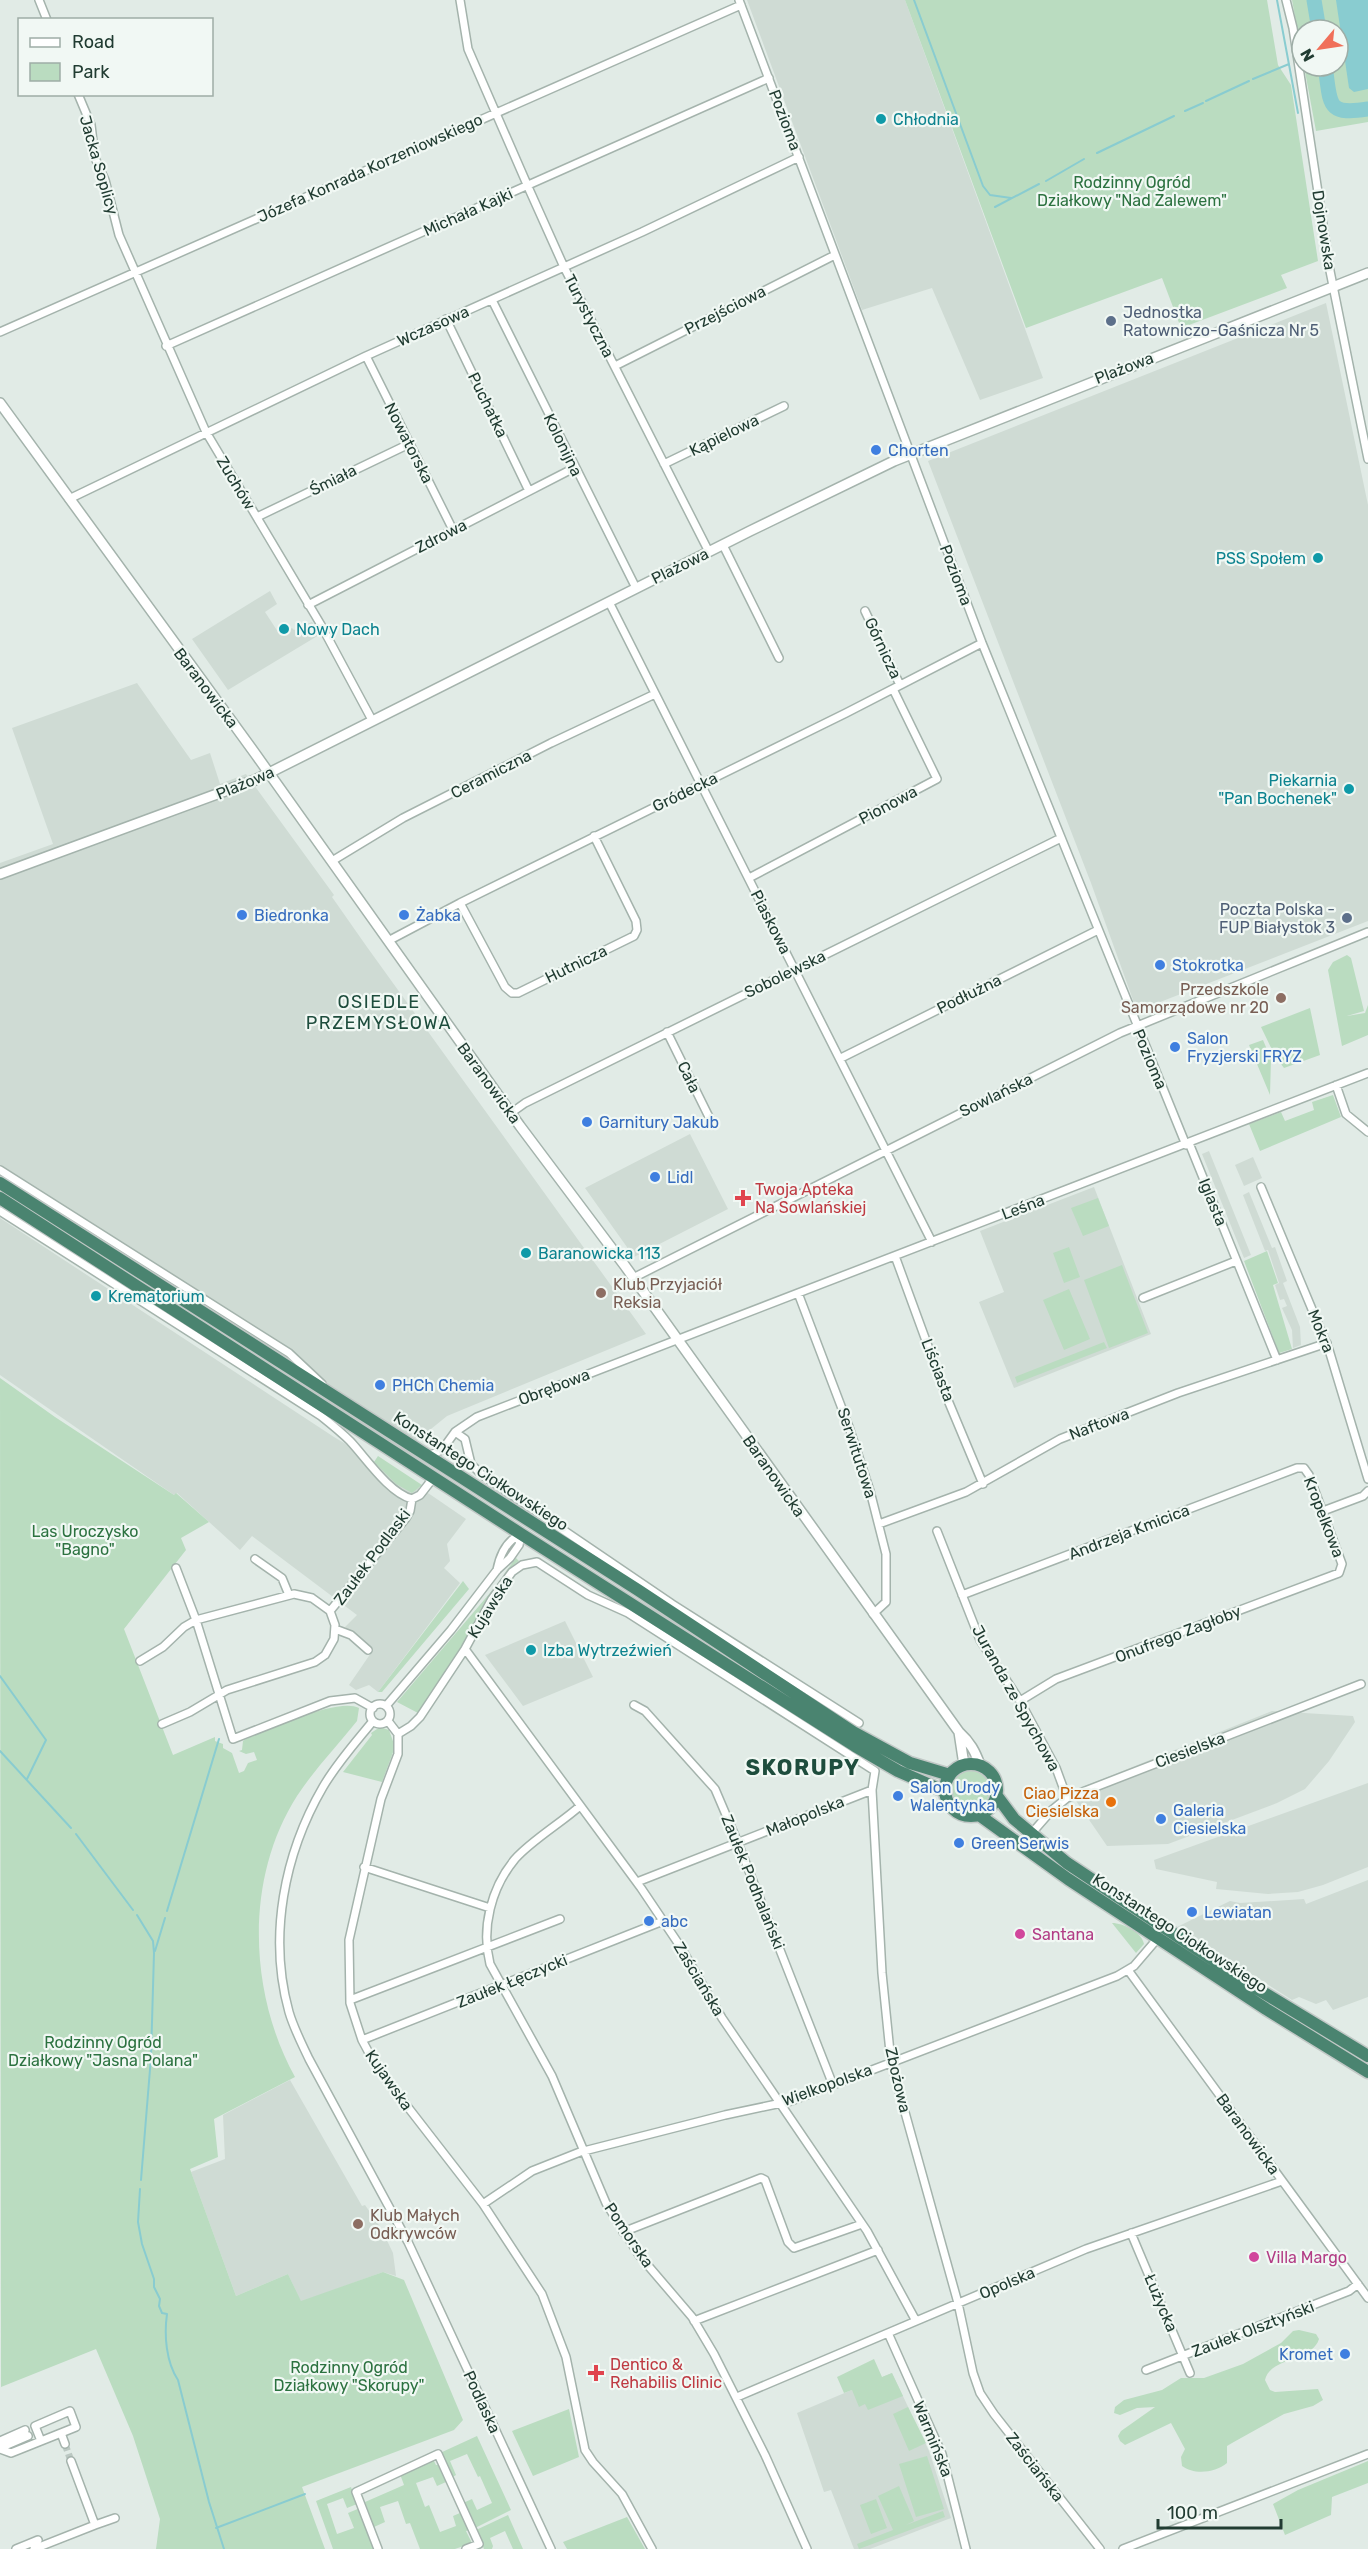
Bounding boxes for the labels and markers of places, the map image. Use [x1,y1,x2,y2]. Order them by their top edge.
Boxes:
place label: Chłodnia [893,110,959,129]
marker: Chłodnia [874,112,888,126]
place label: Jednostka Ratowniczo-Gaśnicza Nr 5 [1123,303,1319,340]
marker: Jednostka Ratowniczo-Gaśnicza Nr 5 [1104,314,1118,328]
place label: Chorten [888,441,949,460]
marker: Chorten [869,443,883,457]
place label: PSS Społem [1216,549,1306,568]
marker: PSS Społem [1311,551,1325,565]
place label: Nowy Dach [296,620,380,639]
marker: Nowy Dach [277,622,291,636]
place label: Piekarnia "Pan Bochenek" [1218,771,1337,808]
marker: Piekarnia "Pan Bochenek" [1342,782,1356,796]
place label: Poczta Polska - FUP Białystok 3 [1219,900,1335,937]
place label: Biedronka [254,906,329,925]
place label: Żabka [416,906,461,925]
marker: Biedronka [235,908,249,922]
marker: Żabka [397,908,411,922]
marker: Poczta Polska - FUP Białystok 3 [1340,911,1354,925]
place label: Stokrotka [1172,956,1244,975]
marker: Stokrotka [1153,958,1167,972]
place label: Przedszkole Samorządowe nr 20 [1121,980,1269,1017]
marker: Przedszkole Samorządowe nr 20 [1274,991,1288,1005]
place label: Salon Fryzjerski FRYZ [1187,1029,1302,1066]
marker: Salon Fryzjerski FRYZ [1168,1040,1182,1054]
place label: Garnitury Jakub [599,1113,719,1132]
marker: Garnitury Jakub [580,1115,594,1129]
place label: Lidl [667,1168,693,1187]
marker: Lidl [648,1170,662,1184]
place label: Twoja Apteka Na Sowlańskiej [755,1180,866,1217]
marker: Twoja Apteka Na Sowlańskiej [736,1191,750,1205]
place label: Baranowicka 113 [538,1244,661,1263]
marker: Baranowicka 113 [519,1246,533,1260]
place label: Klub Przyjaciół Reksia [613,1275,723,1312]
marker: Klub Przyjaciół Reksia [594,1286,608,1300]
place label: Krematorium [108,1287,205,1306]
marker: Krematorium [89,1289,103,1303]
place label: PHCh Chemia [392,1376,494,1395]
marker: PHCh Chemia [373,1378,387,1392]
place label: Izba Wytrzeźwień [543,1641,672,1660]
marker: Izba Wytrzeźwień [524,1643,538,1657]
place label: Salon Urody Walentynka [910,1778,1000,1815]
place label: Ciao Pizza Ciesielska [1023,1784,1099,1821]
marker: Salon Urody Walentynka [891,1789,905,1803]
marker: Ciao Pizza Ciesielska [1104,1795,1118,1809]
place label: Galeria Ciesielska [1173,1801,1246,1838]
marker: Galeria Ciesielska [1154,1812,1168,1826]
place label: Green Serwis [971,1834,1069,1853]
marker: Green Serwis [952,1836,966,1850]
place label: Lewiatan [1204,1903,1272,1922]
marker: Lewiatan [1185,1905,1199,1919]
place label: abc [661,1912,688,1931]
marker: abc [642,1914,656,1928]
place label: Santana [1032,1925,1094,1944]
marker: Santana [1013,1927,1027,1941]
place label: Klub Małych Odkrywców [370,2206,460,2243]
marker: Klub Małych Odkrywców [351,2217,365,2231]
place label: Villa Margo [1266,2248,1347,2267]
marker: Villa Margo [1247,2250,1261,2264]
place label: Kromet [1279,2345,1333,2364]
marker: Kromet [1338,2347,1352,2361]
place label: Dentico & Rehabilis Clinic [610,2355,722,2392]
marker: Dentico & Rehabilis Clinic [587,2364,605,2382]

